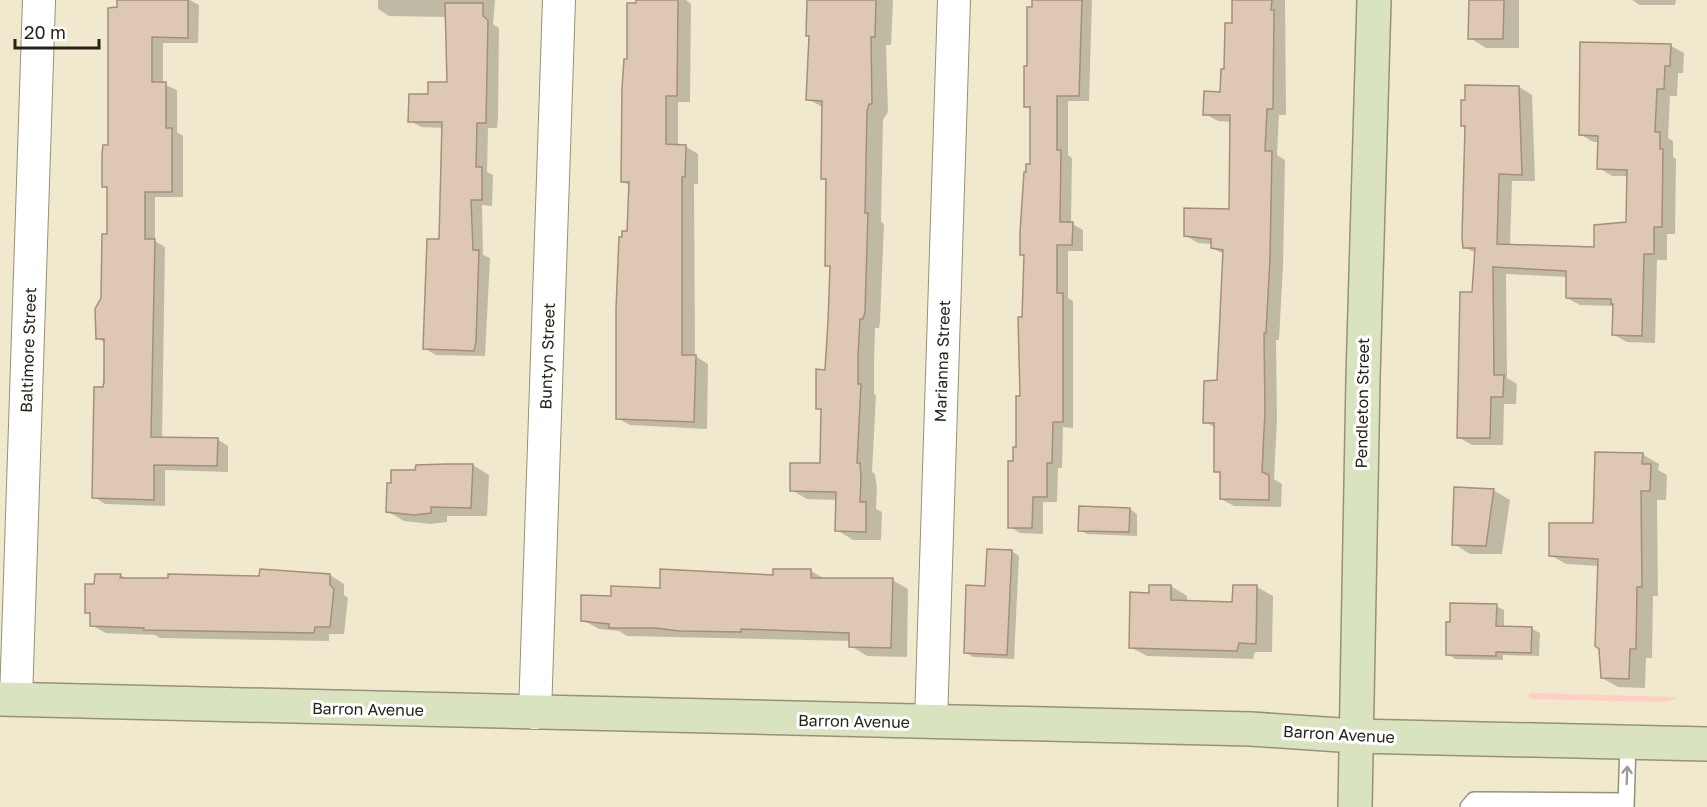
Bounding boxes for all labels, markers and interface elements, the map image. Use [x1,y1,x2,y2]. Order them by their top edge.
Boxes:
scale bar [15,12,99,50]
text: 20 m [24,21,66,43]
street label: Baltimore Street [16,287,40,413]
street label: Marianna Street [930,299,954,423]
street label: Buntyn Street [535,302,559,410]
street label: Pendleton Street [1351,337,1373,469]
street label: Barron Avenue [312,698,424,720]
street label: Barron Avenue [798,710,910,732]
street label: Barron Avenue [1283,721,1395,747]
one-way arrow [1621,765,1633,785]

